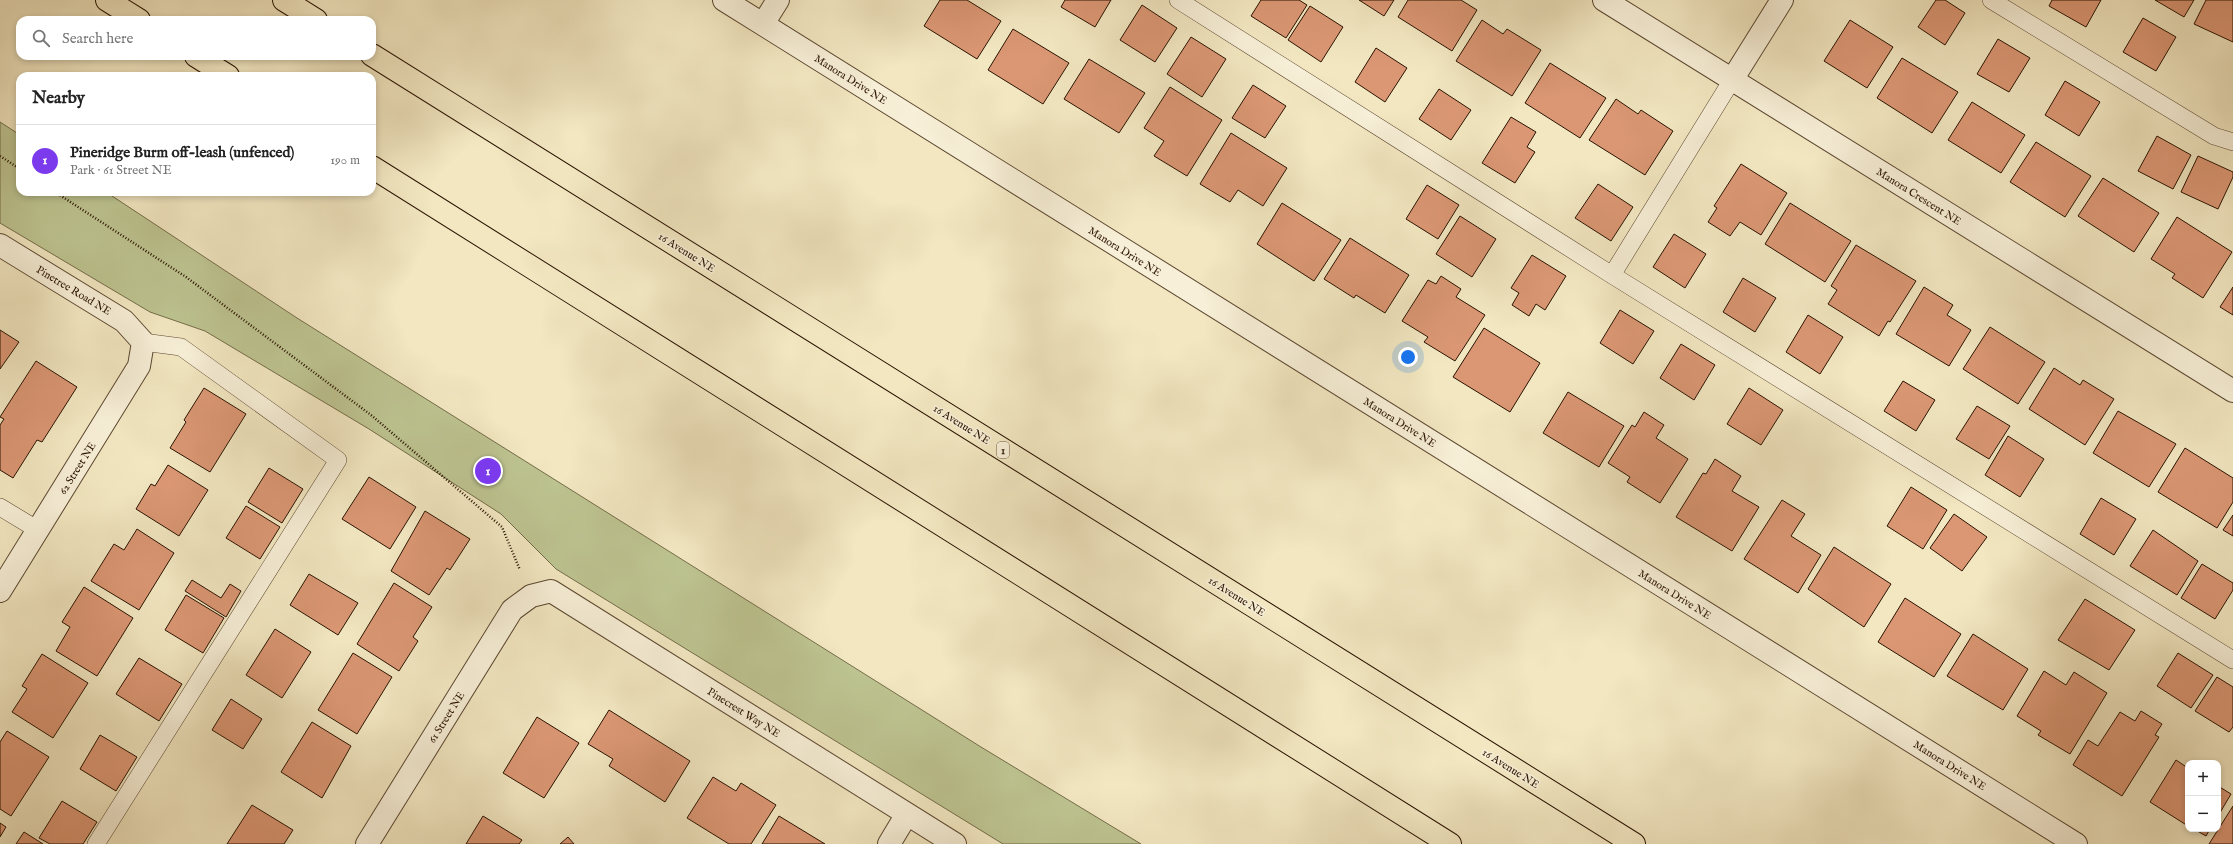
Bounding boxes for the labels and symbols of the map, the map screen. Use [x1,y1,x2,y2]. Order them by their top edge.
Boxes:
street label: Manora Drive NE [811,52,890,108]
street label: Manora Crescent NE [1873,165,1964,229]
street label: Manora Drive NE [1085,224,1164,280]
street label: 16 Avenue NE [655,230,718,276]
street label: Pinetree Road NE [33,263,114,319]
your location [1398,347,1418,367]
street label: Manora Drive NE [1360,395,1439,451]
street label: 16 Avenue NE [930,402,993,448]
street label: 62 Street NE [56,439,100,497]
road number: 1 [997,442,1009,458]
pin: 1 [475,456,501,486]
street label: Manora Drive NE [1635,567,1714,623]
street label: 16 Avenue NE [1205,574,1268,620]
street label: Pinecrest Way NE [704,685,783,741]
street label: 61 Street NE [426,689,468,746]
street label: Manora Drive NE [1910,738,1989,794]
street label: 16 Avenue NE [1479,746,1542,792]

